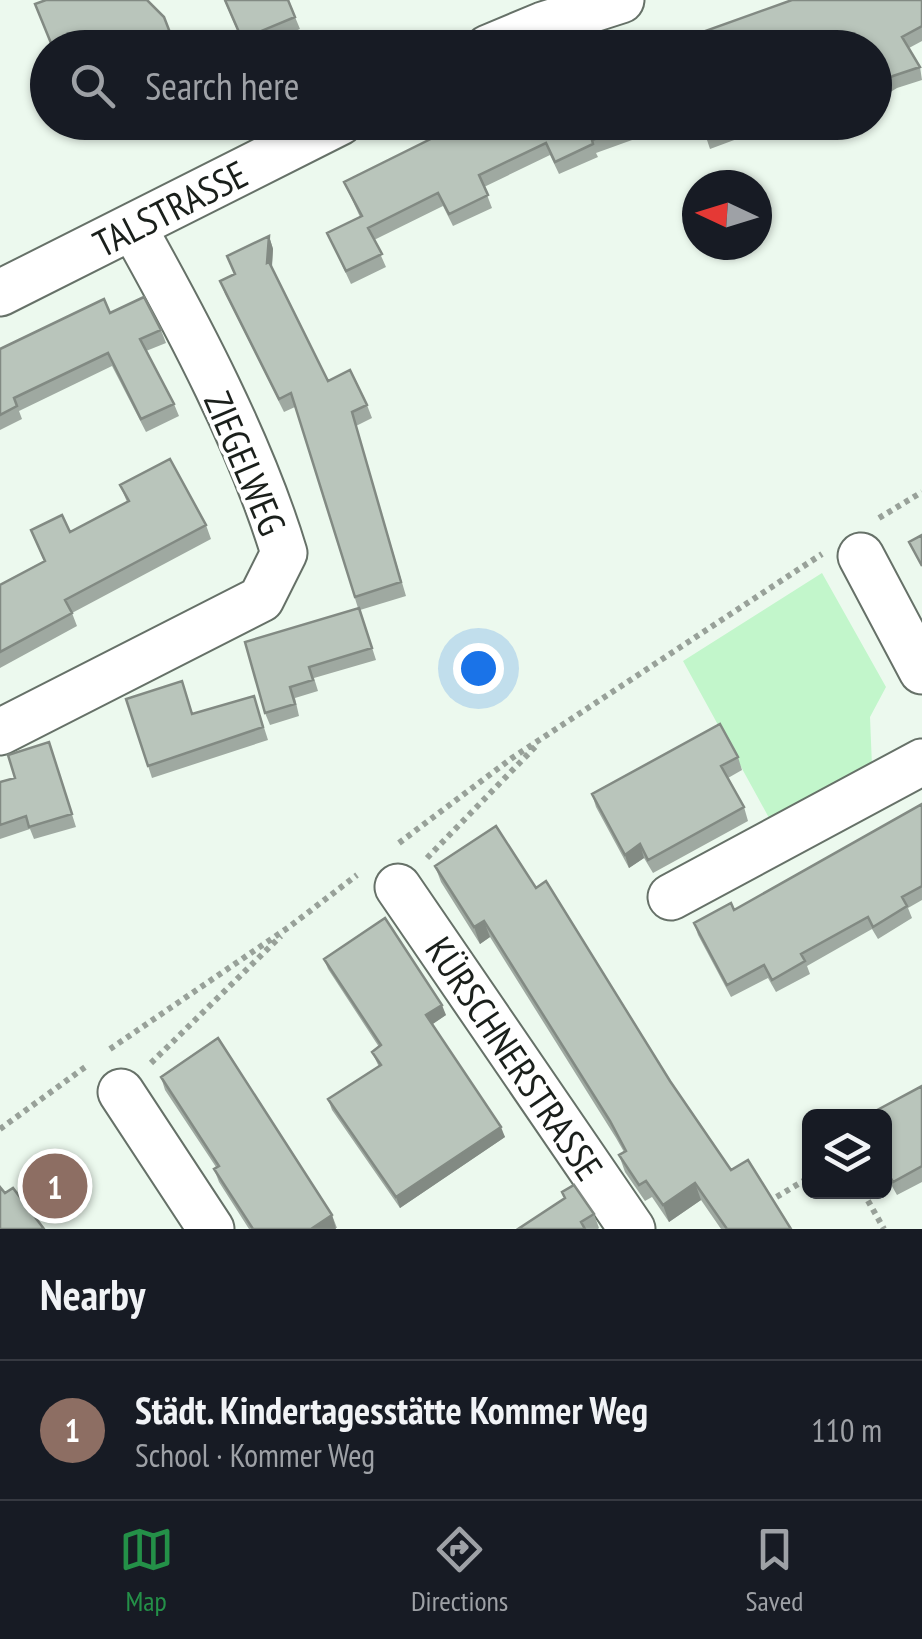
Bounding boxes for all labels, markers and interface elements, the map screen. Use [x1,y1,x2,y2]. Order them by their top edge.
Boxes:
search box [30,30,892,140]
icon: search [65,58,120,113]
text: Search here [145,61,299,110]
street label: TALSTRASSE [85,148,255,268]
north arrow [682,170,772,260]
street label: ZIEGELWEG [194,384,298,542]
your location [453,643,504,694]
street label: KÜRSCHNERSTRASSE [416,927,614,1189]
map controls [802,1109,892,1199]
button: layers [802,1109,892,1199]
pin: 1 [22,1148,88,1224]
text: Nearby [40,1267,145,1322]
text: Städt. Kindertagesstätte Kommer Weg [135,1385,648,1434]
text: 1 [65,1409,80,1451]
text: 110 m [811,1409,882,1451]
text: School · Kommer Weg [135,1434,375,1476]
tab: Map [119,1522,174,1619]
tab: Directions [411,1522,508,1619]
tab: Saved [746,1522,803,1619]

